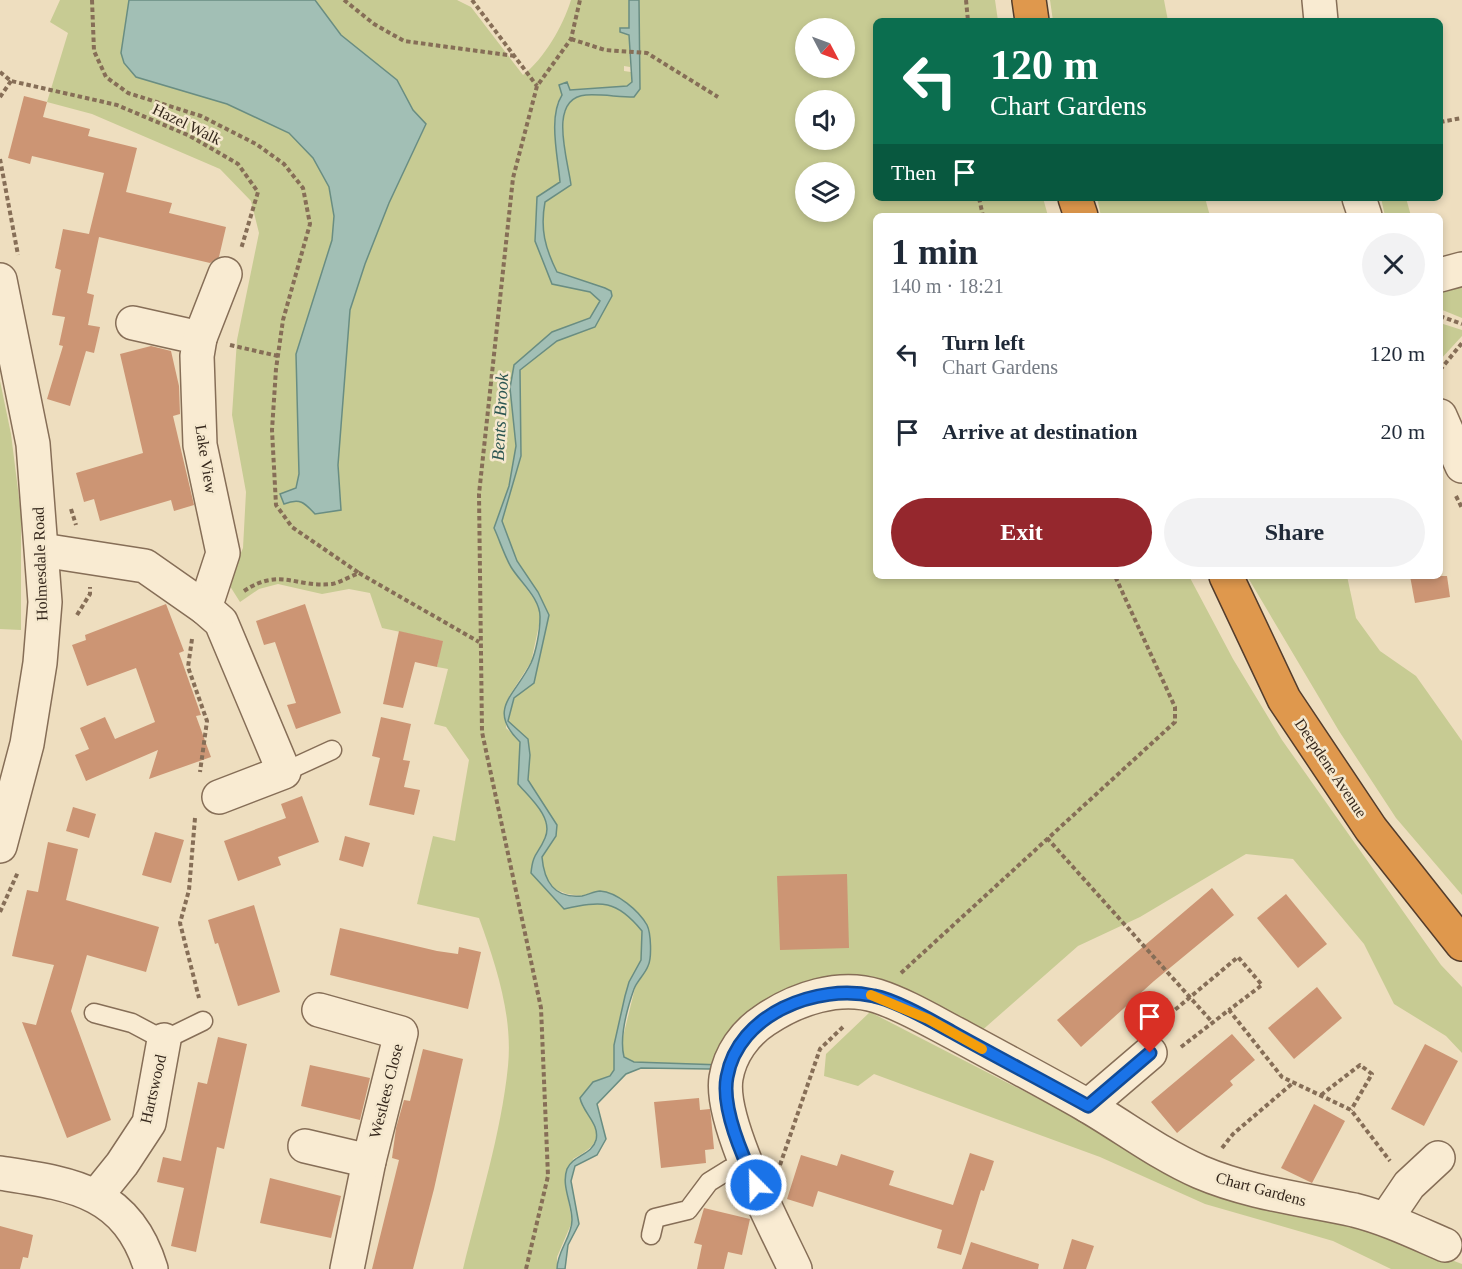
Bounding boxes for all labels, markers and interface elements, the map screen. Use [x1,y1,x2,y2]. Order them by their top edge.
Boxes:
north arrow [795,18,855,78]
map controls [795,18,855,222]
icon: left [891,42,969,120]
text: 120 m [990,42,1099,88]
button: sound [795,90,855,150]
text: Chart Gardens [990,91,1147,121]
street label: Hazel Walk [150,100,224,148]
icon: arrive [948,156,981,189]
text: Then [891,160,936,185]
button: layers [795,162,855,222]
text: 1 min [891,232,978,272]
button: close [1362,233,1425,296]
text: 140 m · 18:21 [891,275,1004,297]
text: Turn left [942,330,1025,355]
icon: left [891,338,924,371]
text: 120 m [1369,341,1425,366]
text: Chart Gardens [942,356,1058,378]
water label: Bents Brook [488,372,512,461]
icon: arrive [891,416,924,449]
text: Arrive at destination [942,419,1138,444]
text: 20 m [1380,419,1425,444]
street label: Lake View [192,423,220,495]
button: Exit [891,498,1152,567]
button: Share [1164,498,1425,567]
street label: Holmesdale Road [30,507,50,621]
street label: Deepdene Avenue [1291,715,1370,821]
pin [1124,991,1175,1053]
icon: arrive [1133,1000,1166,1033]
street label: Westlees Close [366,1042,406,1140]
street label: Hartswood [137,1053,169,1125]
position arrow [724,1153,788,1217]
street label: Chart Gardens [1214,1169,1308,1209]

